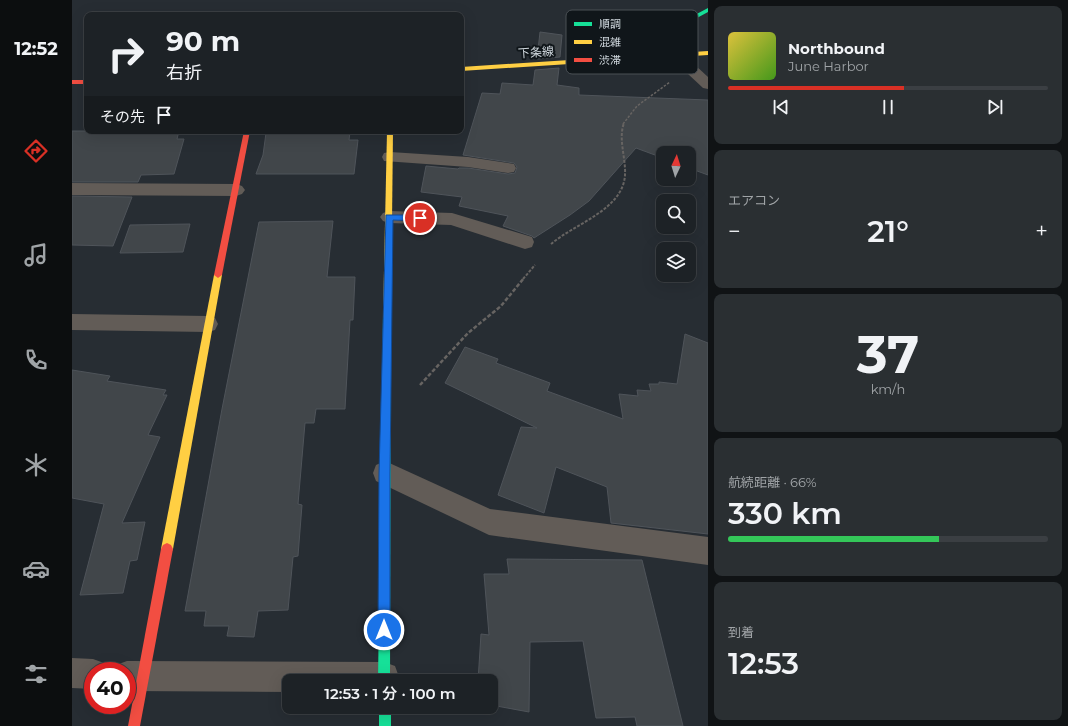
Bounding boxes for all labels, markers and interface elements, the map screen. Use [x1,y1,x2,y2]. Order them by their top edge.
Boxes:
legend [566,10,698,74]
text: 順調 [599,17,621,31]
text: 90 m [166,24,240,58]
icon: right [100,28,152,80]
text: 混雑 [599,35,621,49]
text: 12:52 [14,38,58,60]
text: Northbound [788,39,885,58]
street label: 下条線 [518,43,554,61]
text: 渋滞 [599,53,621,67]
text: June Harbor [788,58,869,74]
text: 右折 [166,62,202,84]
icon: previous [770,96,792,118]
icon: pause [877,96,899,118]
icon: next [984,96,1006,118]
icon: arrive [153,104,175,126]
text: その先 [100,107,145,126]
icon: directions [22,137,50,165]
north arrow [656,146,696,186]
map controls [656,146,696,282]
text: エアコン [728,192,780,208]
button: search [656,194,696,234]
pin [403,201,437,235]
icon: arrive [409,207,431,229]
text: 21° [867,213,909,250]
text: − [728,218,741,245]
text: + [1035,218,1048,245]
icon: music [22,241,50,269]
button: layers [656,242,696,282]
text: 37 [857,323,919,386]
icon: phone [22,346,50,374]
text: km/h [871,381,905,397]
icon: climate [22,451,50,479]
text: 航続距離 · 66% [728,474,816,490]
text: 330 km [728,495,842,532]
icon: car [22,555,50,583]
position arrow [363,609,405,651]
text: 到着 [728,624,754,640]
text: 12:53 [728,645,799,682]
icon: filters [22,660,50,688]
speed limit sign: 40 [84,662,136,714]
text: 12:53 · 1 分 · 100 m [324,684,456,703]

